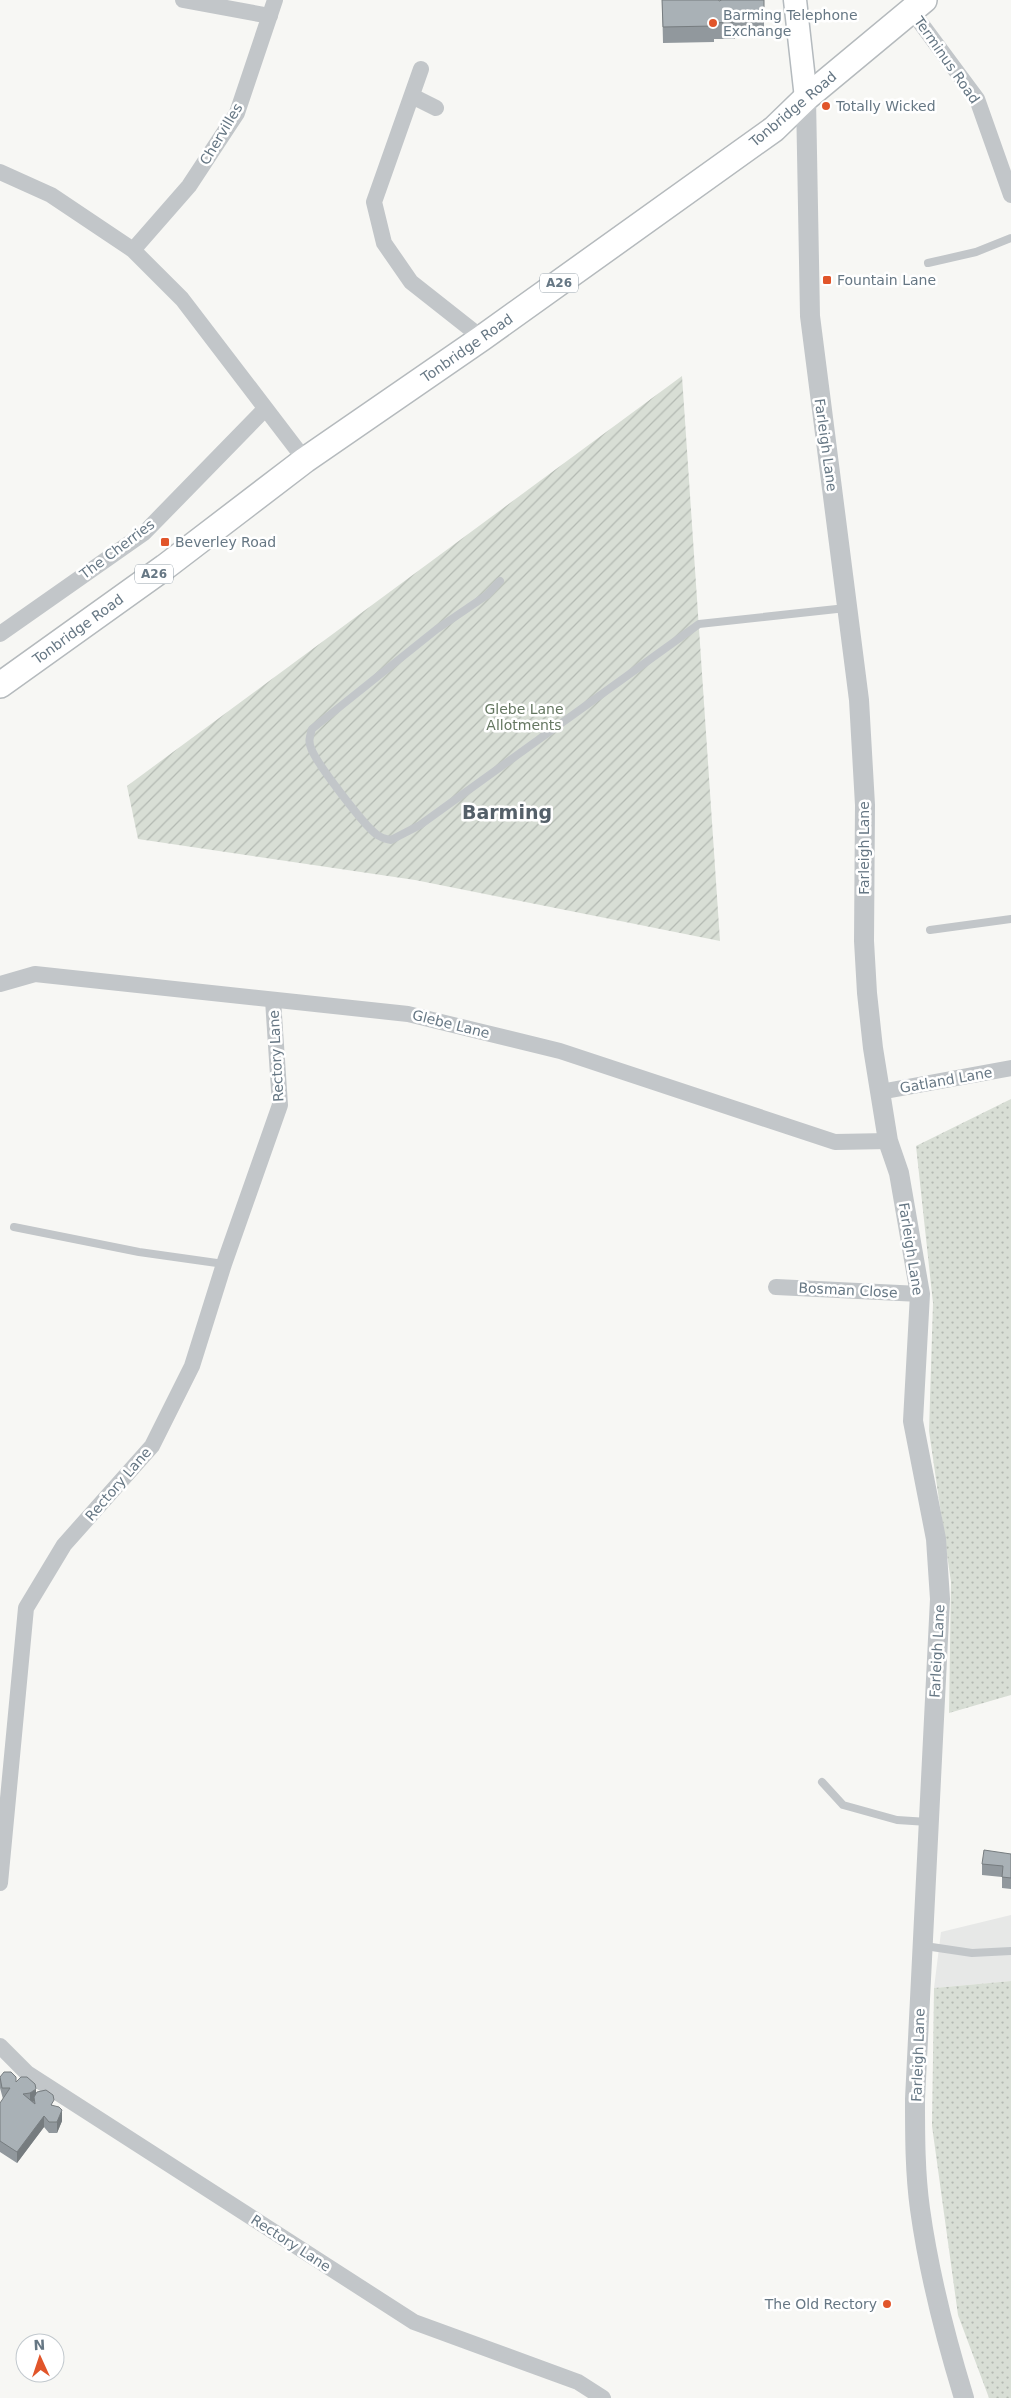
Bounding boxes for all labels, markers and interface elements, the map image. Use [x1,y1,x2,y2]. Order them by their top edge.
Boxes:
place label: Barming Telephone Exchange [723,7,858,39]
street label: Terminus Road [910,13,983,107]
marker: Barming Telephone Exchange [707,17,719,29]
street label: Tonbridge Road [746,68,840,151]
place label: Totally Wicked [835,98,936,114]
street label: Chervilles [196,100,246,168]
marker: Totally Wicked [820,100,832,112]
place label: Fountain Lane [837,272,936,288]
road number: A26 [540,274,578,292]
marker: Fountain Lane [821,274,833,286]
street label: Tonbridge Road [417,310,516,386]
street label: Farleigh Lane [812,398,840,492]
street label: The Cherries [76,516,157,583]
place label: Beverley Road [175,534,276,550]
marker: Beverley Road [159,536,171,548]
road number: A26 [135,564,173,584]
street label: Tonbridge Road [29,591,126,668]
park label: Glebe Lane Allotments [484,701,564,733]
district label: Barming [462,801,552,823]
street label: Farleigh Lane [856,801,872,895]
street label: Glebe Lane [411,1007,491,1041]
street label: Rectory Lane [266,1010,286,1102]
street label: Gatland Lane [899,1064,993,1096]
street label: Farleigh Lane [896,1202,926,1296]
street label: Bosman Close [798,1279,898,1301]
street label: Rectory Lane [82,1444,154,1524]
street label: Farleigh Lane [927,1604,947,1698]
street label: Farleigh Lane [908,2008,928,2102]
street label: Rectory Lane [248,2211,334,2275]
place label: The Old Rectory [764,2296,877,2312]
marker: The Old Rectory [881,2298,893,2310]
north arrow [15,2333,65,2383]
text: N [33,2337,46,2353]

